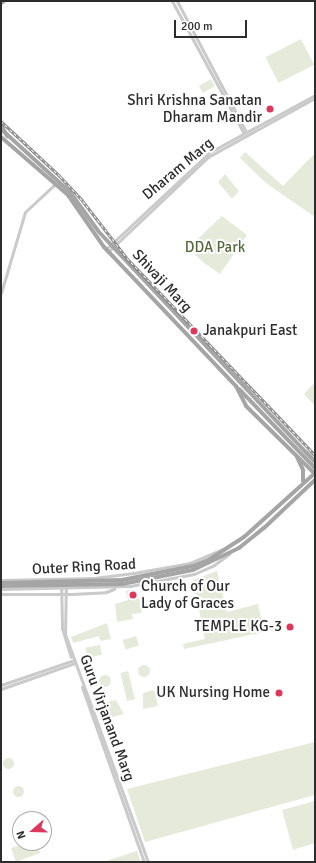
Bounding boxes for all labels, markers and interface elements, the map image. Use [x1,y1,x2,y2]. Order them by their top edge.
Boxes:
scale bar [176,12,249,38]
text: 200 m [181,19,213,34]
place label: Shri Krishna Sanatan Dharam Mandir [127,91,262,126]
marker: Shri Krishna Sanatan Dharam Mandir [265,104,275,114]
street label: Dharam Marg [139,134,217,204]
park label: DDA Park [185,239,245,257]
street label: Shivaji Marg [128,246,196,316]
place label: Janakpuri East [203,322,297,340]
marker: Janakpuri East [188,325,200,337]
street label: Outer Ring Road [32,555,136,579]
place label: Church of Our Lady of Graces [141,577,234,612]
marker: Church of Our Lady of Graces [128,590,138,600]
place label: TEMPLE KG-3 [194,618,282,636]
marker: TEMPLE KG-3 [285,622,295,632]
street label: Guru Virjanand Marg [76,652,138,784]
place label: UK Nursing Home [156,684,270,702]
marker: UK Nursing Home [273,687,285,699]
north arrow [12,811,52,851]
text: N [14,829,29,841]

